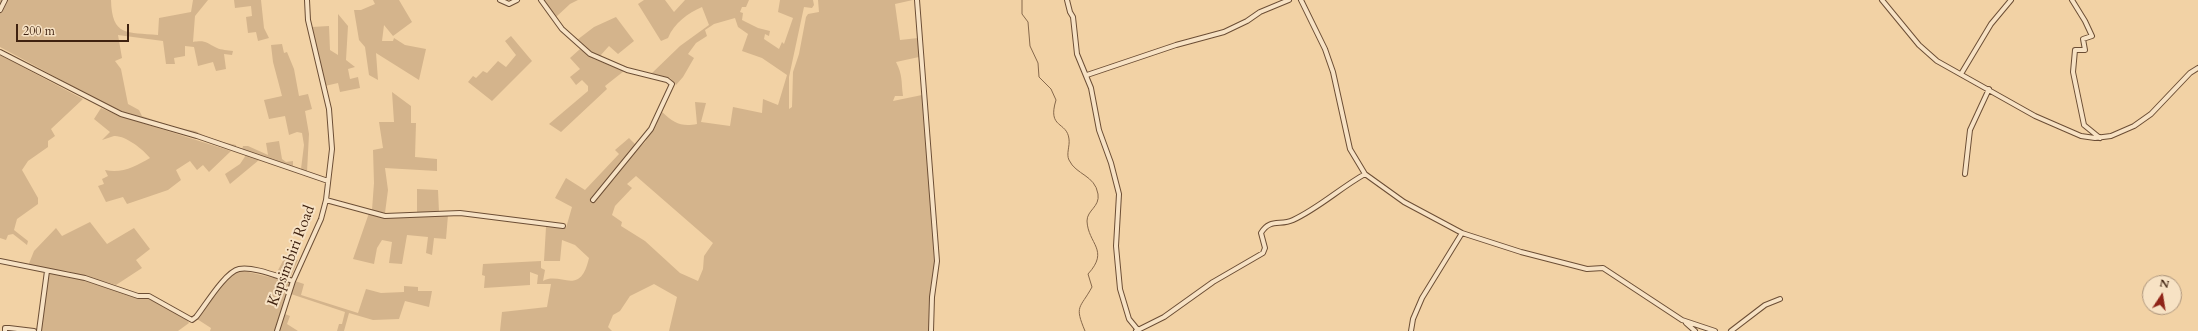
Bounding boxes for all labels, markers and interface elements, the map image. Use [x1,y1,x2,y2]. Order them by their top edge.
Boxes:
scale bar [18,16,131,42]
text: 200 m [23,23,55,39]
street label: Kapsimbiri Road [265,203,319,309]
north arrow [2142,275,2182,315]
text: N [2158,275,2171,292]

